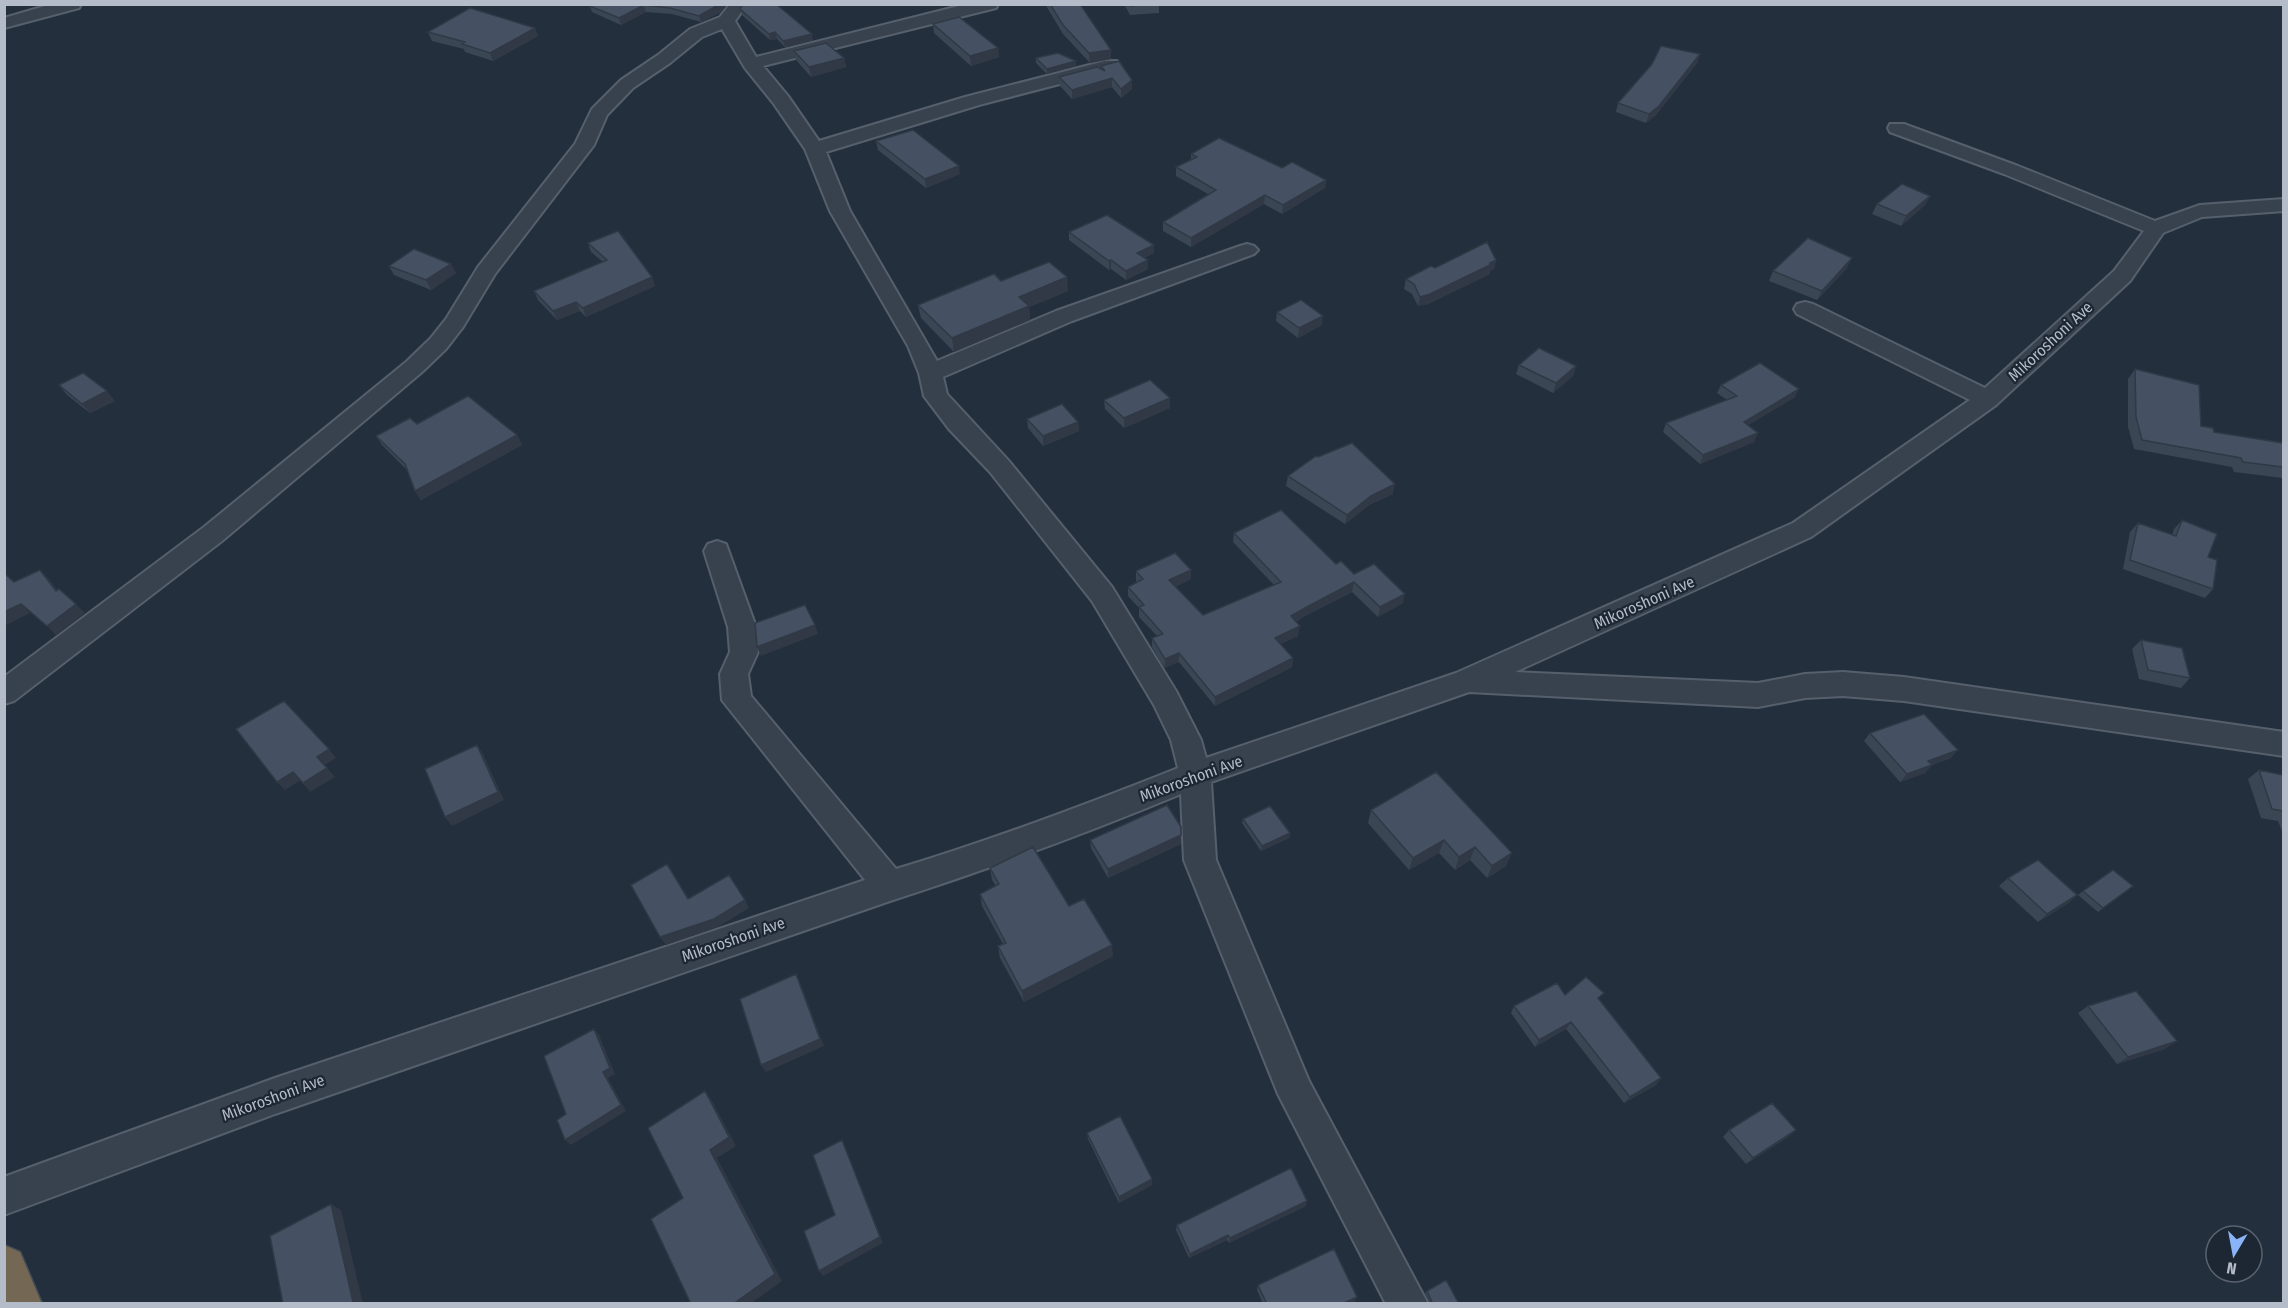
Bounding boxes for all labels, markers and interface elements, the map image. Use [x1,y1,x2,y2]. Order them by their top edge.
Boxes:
street label: Mikoroshoni Ave [2004,298,2096,385]
street label: Mikoroshoni Ave [1591,572,1697,633]
street label: Mikoroshoni Ave [1137,751,1245,806]
street label: Mikoroshoni Ave [679,913,787,966]
street label: Mikoroshoni Ave [219,1070,327,1125]
north arrow [2204,1224,2264,1284]
text: N [2225,1258,2238,1278]

